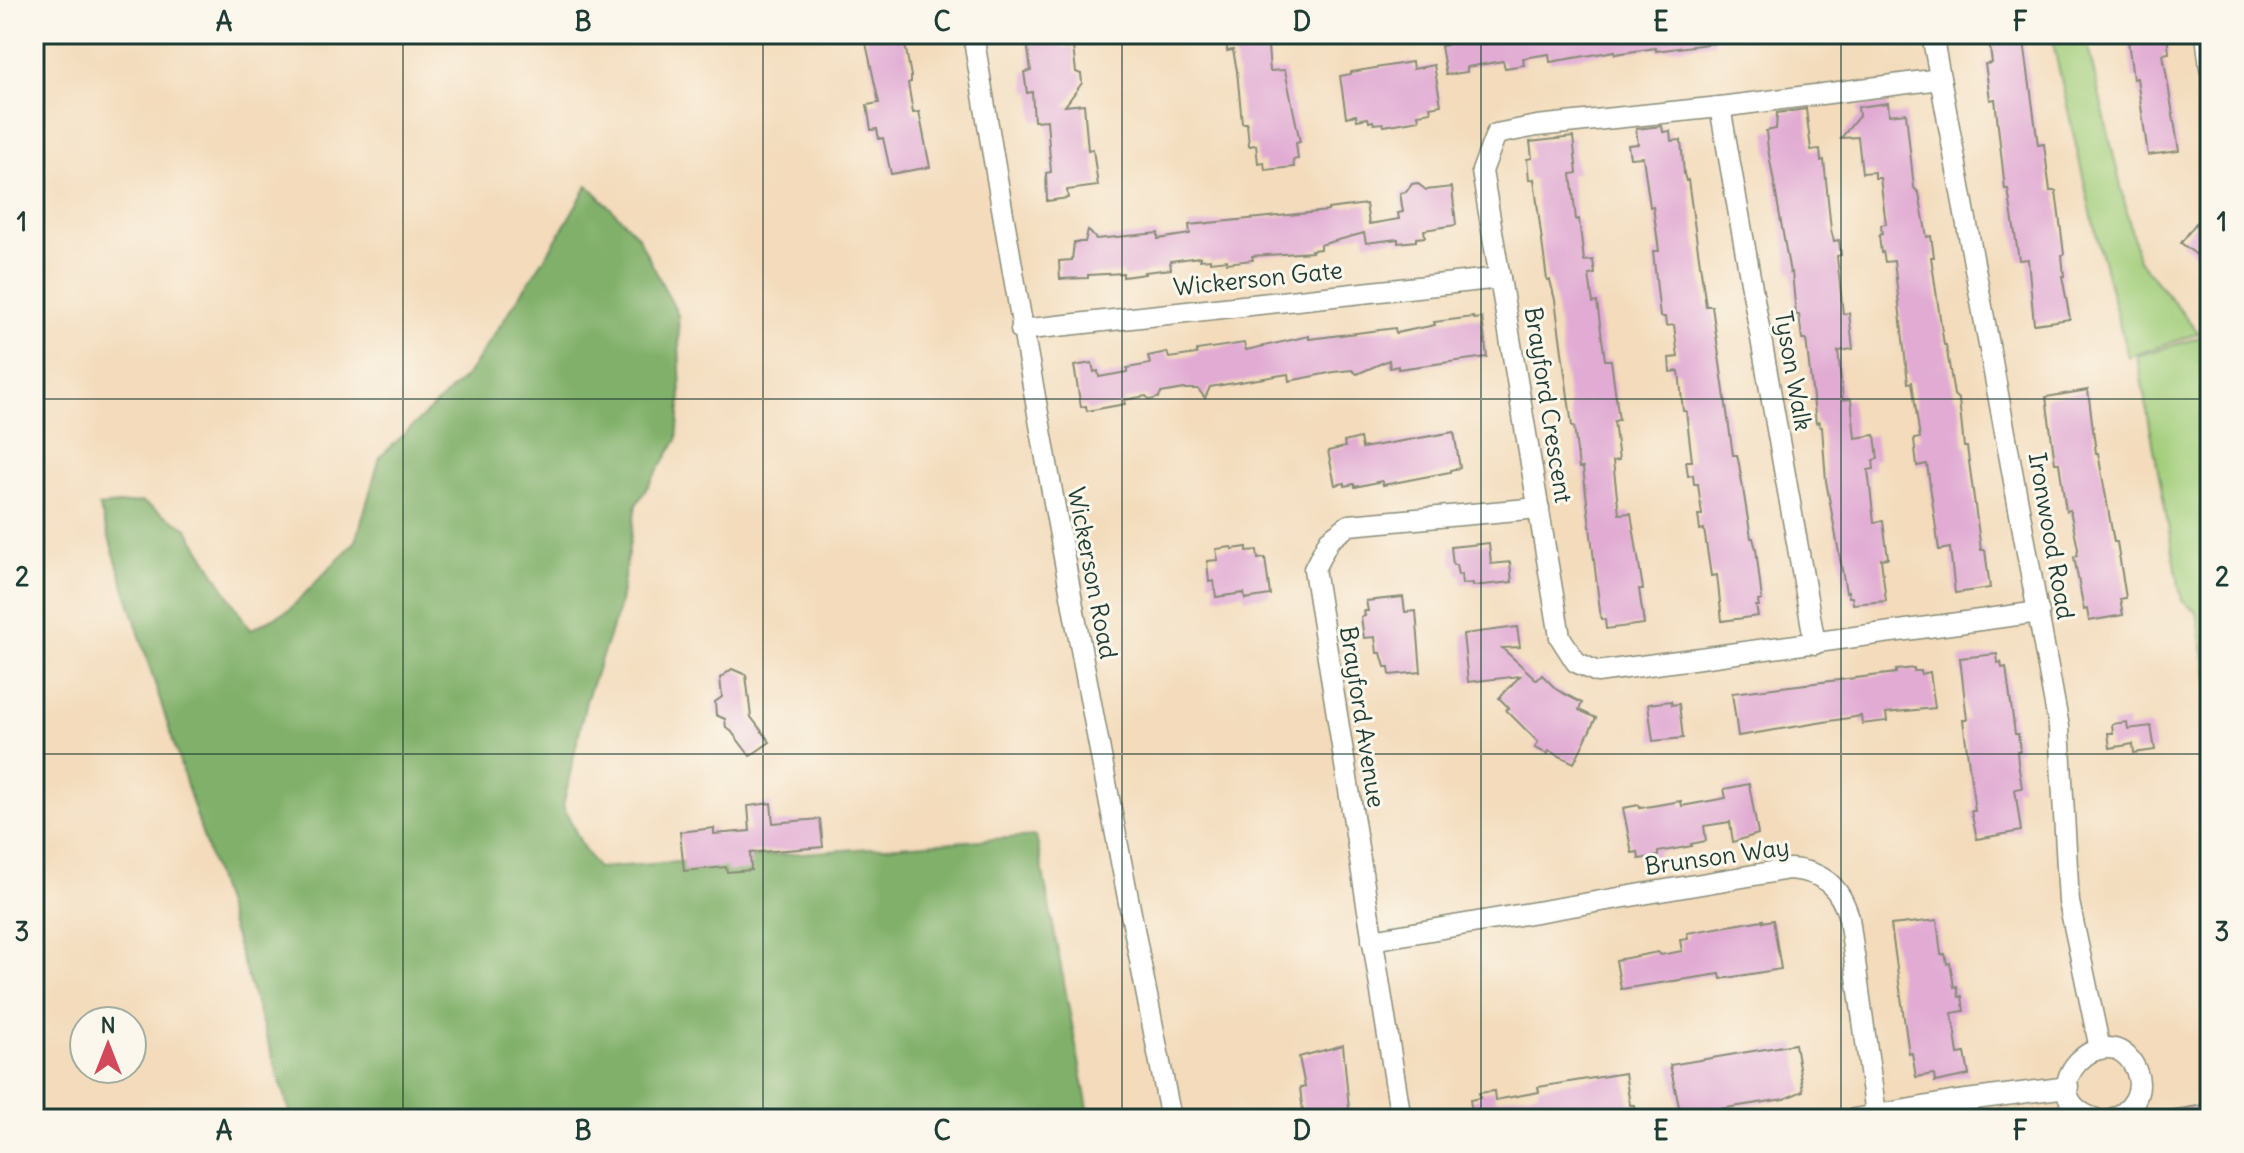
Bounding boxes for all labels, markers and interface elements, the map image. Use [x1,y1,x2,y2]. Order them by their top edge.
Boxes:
text: A [216,5,233,38]
text: B [574,5,592,38]
text: C [933,5,951,38]
text: D [1293,5,1311,38]
text: E [1653,5,1669,38]
text: F [2013,5,2028,38]
text: 1 [17,205,27,238]
text: 1 [2217,205,2227,238]
street label: Wickerson Gate [1172,254,1344,302]
street label: Brayford Crescent [1519,305,1579,505]
street label: Tyson Walk [1769,309,1819,433]
street label: Ironwood Road [2023,450,2081,622]
street label: Wickerson Road [1062,484,1124,661]
text: 2 [15,560,29,593]
text: 2 [2215,560,2229,593]
street label: Brayford Avenue [1334,624,1392,810]
street label: Brunson Way [1643,831,1791,881]
text: 3 [15,915,29,948]
text: 3 [2215,915,2229,948]
north arrow [68,1005,148,1085]
text: N [100,1011,116,1039]
text: A [216,1114,233,1147]
text: B [574,1114,592,1147]
text: C [933,1114,951,1147]
text: D [1293,1114,1311,1147]
text: E [1653,1114,1669,1147]
text: F [2013,1114,2028,1147]

